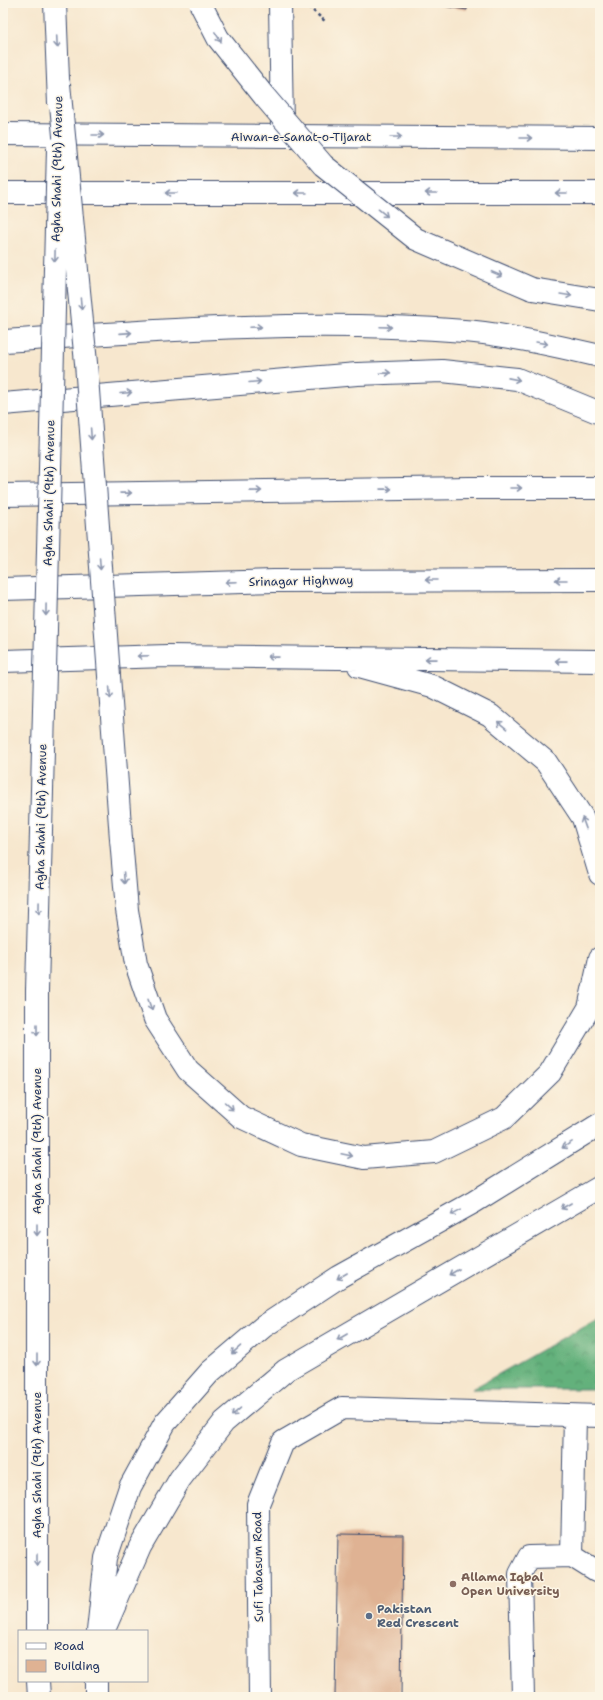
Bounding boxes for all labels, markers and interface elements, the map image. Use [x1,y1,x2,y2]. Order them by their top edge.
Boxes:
one-way arrow [215,31,223,43]
one-way arrow [53,35,61,48]
street label: Agha Shahi (9th) Avenue [48,95,66,242]
street label: Aiwan-e-Sanat-o-Tijarat [231,129,371,145]
one-way arrow [91,131,104,139]
one-way arrow [389,133,402,141]
one-way arrow [519,134,532,142]
one-way arrow [165,189,178,197]
one-way arrow [295,189,308,197]
one-way arrow [425,189,438,197]
one-way arrow [555,189,568,197]
one-way arrow [378,208,389,217]
one-way arrow [51,249,59,262]
one-way arrow [490,271,502,278]
one-way arrow [559,291,572,299]
one-way arrow [77,297,84,310]
one-way arrow [249,323,262,331]
one-way arrow [379,323,392,331]
one-way arrow [119,329,132,337]
one-way arrow [536,340,549,348]
one-way arrow [378,369,391,377]
one-way arrow [507,375,520,383]
one-way arrow [248,379,261,386]
one-way arrow [119,390,132,397]
street label: Agha Shahi (9th) Avenue [40,419,58,566]
one-way arrow [88,427,95,440]
one-way arrow [509,484,522,492]
one-way arrow [379,486,392,493]
one-way arrow [249,487,262,495]
one-way arrow [119,489,132,497]
one-way arrow [97,557,104,570]
street label: Srinagar Highway [249,572,354,590]
one-way arrow [425,576,438,584]
one-way arrow [555,576,568,584]
one-way arrow [225,578,238,586]
one-way arrow [43,603,50,616]
one-way arrow [137,653,150,660]
one-way arrow [267,653,280,661]
one-way arrow [425,655,438,663]
one-way arrow [555,657,568,664]
one-way arrow [106,686,113,699]
one-way arrow [496,720,507,729]
street label: Agha Shahi (9th) Avenue [32,743,50,890]
one-way arrow [580,817,587,830]
one-way arrow [121,871,128,884]
one-way arrow [35,901,43,914]
one-way arrow [147,998,154,1011]
one-way arrow [33,1023,41,1036]
street label: Agha Shahi (9th) Avenue [29,1068,45,1214]
one-way arrow [223,1101,233,1110]
one-way arrow [561,1141,573,1149]
one-way arrow [340,1151,353,1159]
one-way arrow [560,1203,572,1211]
one-way arrow [450,1208,462,1216]
one-way arrow [33,1223,41,1236]
one-way arrow [448,1268,460,1276]
one-way arrow [336,1272,348,1280]
one-way arrow [336,1334,348,1342]
one-way arrow [231,1345,241,1354]
one-way arrow [33,1353,41,1366]
street label: Agha Shahi (9th) Avenue [29,1392,45,1538]
one-way arrow [231,1408,241,1417]
street label: Sufi Tabasum Road [249,1511,267,1622]
one-way arrow [33,1553,41,1566]
place label: Allama Iqbal Open University [461,1569,560,1599]
marker: Allama Iqbal Open University [448,1579,458,1589]
place label: Pakistan Red Crescent [377,1601,459,1631]
marker: Pakistan Red Crescent [364,1611,374,1621]
legend [18,1630,148,1682]
text: Road [54,1638,85,1654]
text: Building [54,1658,100,1674]

